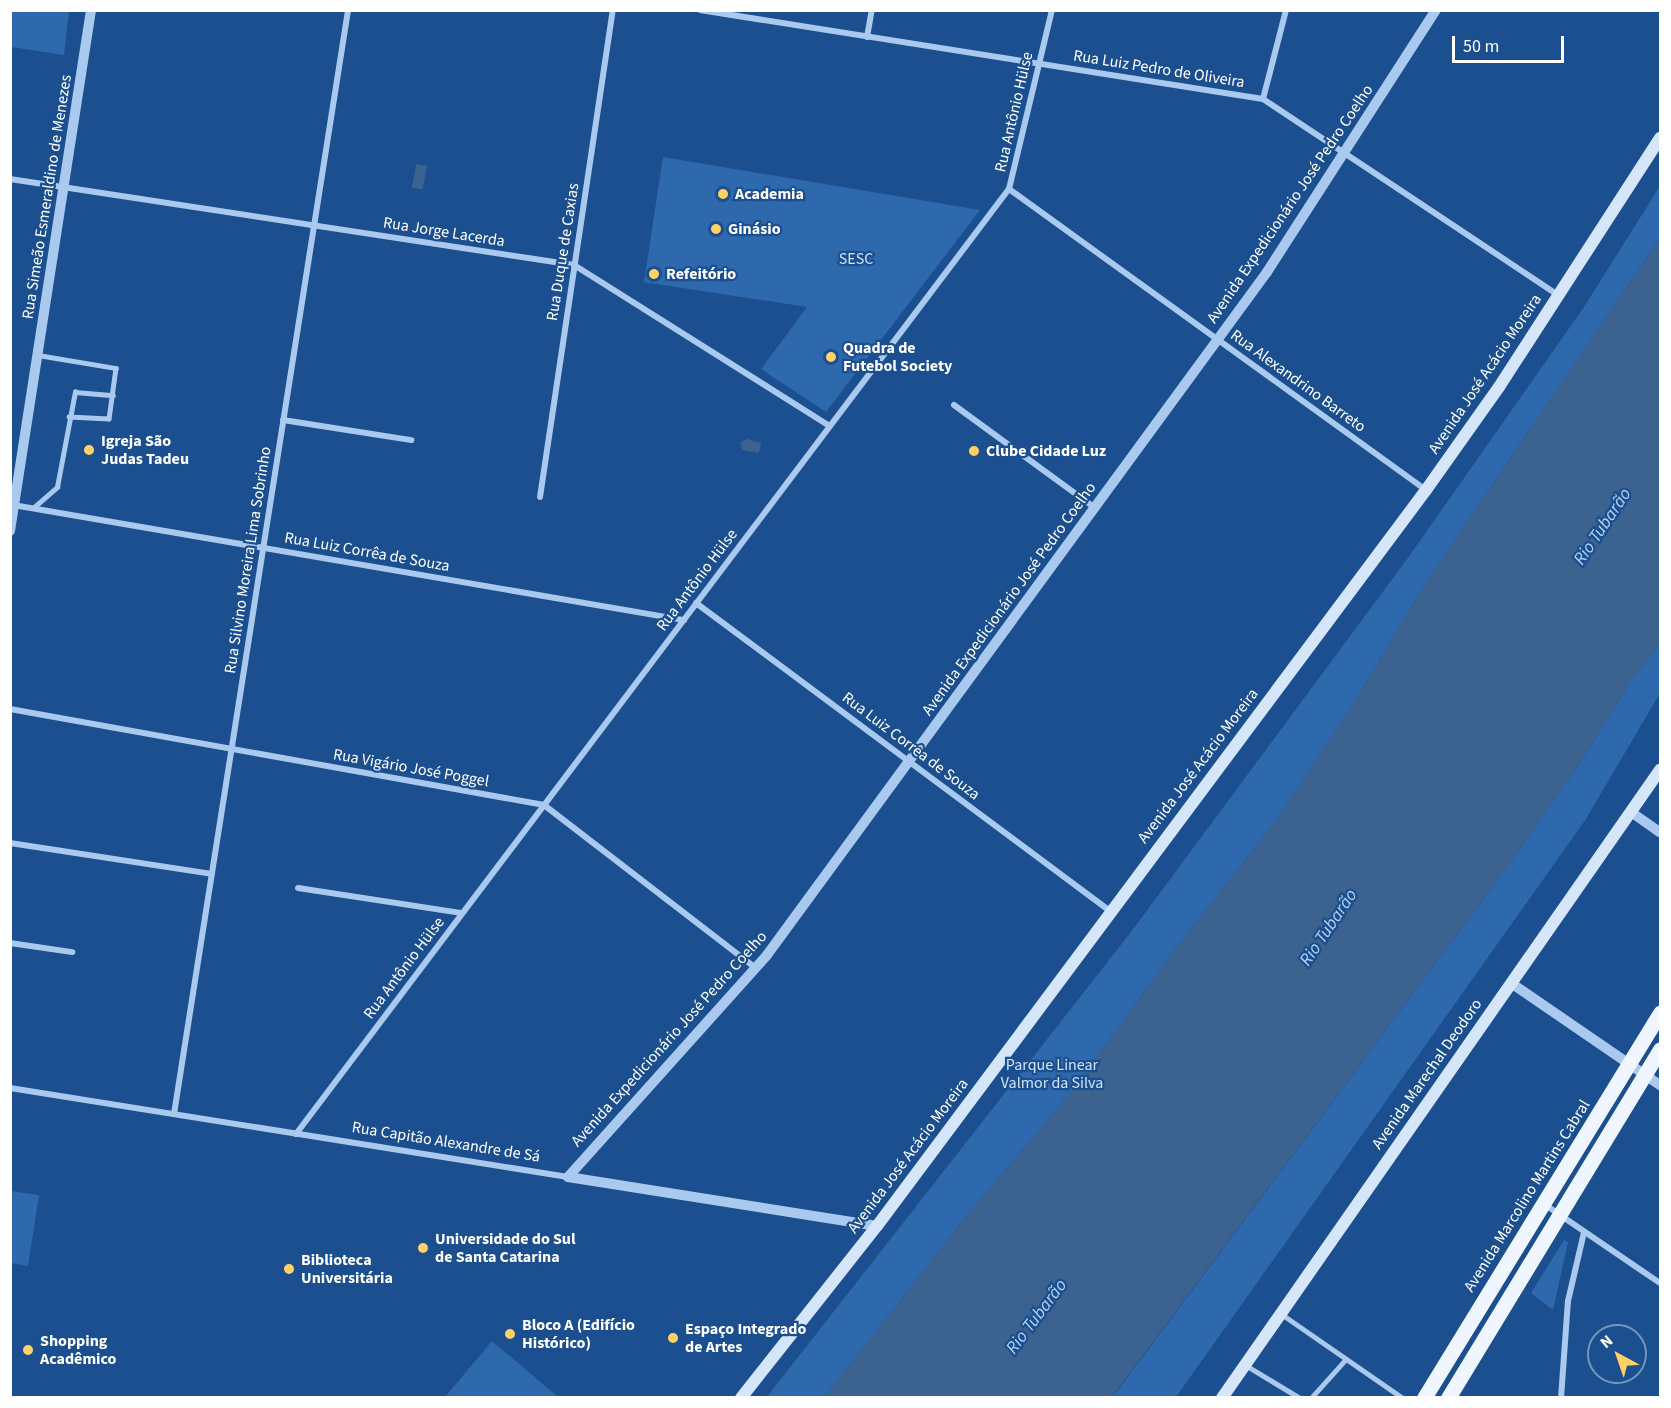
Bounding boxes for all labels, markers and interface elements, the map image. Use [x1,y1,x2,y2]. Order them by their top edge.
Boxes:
scale bar [1455,24,1568,62]
text: 50 m [1463,34,1499,59]
street label: Rua Luiz Pedro de Oliveira [1072,46,1246,92]
street label: Rua Antônio Hülse [991,50,1037,174]
street label: Rua Simeão Esmeraldino de Menezes [18,73,76,321]
street label: Avenida Expedicionário José Pedro Coelho [1203,81,1377,327]
street label: Rua Duque de Caxias [543,182,583,322]
place label: Academia [735,184,804,204]
marker: Academia [716,187,730,201]
street label: Rua Jorge Lacerda [382,213,506,251]
place label: Ginásio [728,219,781,239]
marker: Ginásio [709,222,723,236]
park label: SESC [839,249,873,269]
place label: Refeitório [666,264,736,284]
marker: Refeitório [647,267,661,281]
street label: Avenida José Acácio Moreira [1424,290,1546,458]
street label: Rua Alexandrino Barreto [1227,325,1369,437]
place label: Quadra de Futebol Society [843,338,952,376]
marker: Quadra de Futebol Society [824,350,838,364]
place label: Igreja São Judas Tadeu [101,431,189,469]
place label: Clube Cidade Luz [986,441,1106,461]
marker: Igreja São Judas Tadeu [82,443,96,457]
marker: Clube Cidade Luz [967,444,981,458]
street label: Rua Silvino Moreira Lima Sobrinho [221,445,275,675]
street label: Avenida Expedicionário José Pedro Coelho [918,479,1100,719]
water label: Rio Tubarão [1569,484,1637,570]
street label: Rua Antônio Hülse [652,525,742,635]
street label: Rua Luiz Corrêa de Souza [283,528,451,576]
street label: Avenida José Acácio Moreira [1134,685,1262,847]
street label: Rua Luiz Corrêa de Souza [838,688,984,804]
street label: Rua Vigário José Poggel [332,745,490,791]
water label: Rio Tubarão [1295,885,1363,971]
street label: Rua Antônio Hülse [359,913,449,1023]
street label: Avenida Expedicionário José Pedro Coelho [567,927,771,1151]
street label: Avenida Marechal Deodoro [1368,995,1486,1153]
park label: Parque Linear Valmor da Silva [1001,1055,1103,1093]
street label: Avenida José Acácio Moreira [844,1075,972,1237]
street label: Avenida Marcolino Martins Cabral [1460,1096,1594,1296]
street label: Rua Capitão Alexandre de Sá [350,1118,542,1166]
place label: Universidade do Sul de Santa Catarina [435,1229,576,1267]
marker: Universidade do Sul de Santa Catarina [416,1241,430,1255]
place label: Biblioteca Universitária [301,1250,393,1288]
marker: Biblioteca Universitária [282,1262,296,1276]
water label: Rio Tubarão [1002,1275,1072,1359]
place label: Bloco A (Edifício Histórico) [522,1315,635,1353]
place label: Espaço Integrado de Artes [685,1319,806,1357]
north arrow [1587,1324,1647,1384]
marker: Bloco A (Edifício Histórico) [503,1327,517,1341]
text: N [1596,1330,1618,1354]
place label: Shopping Acadêmico [40,1331,116,1369]
marker: Espaço Integrado de Artes [666,1331,680,1345]
marker: Shopping Acadêmico [21,1343,35,1357]

